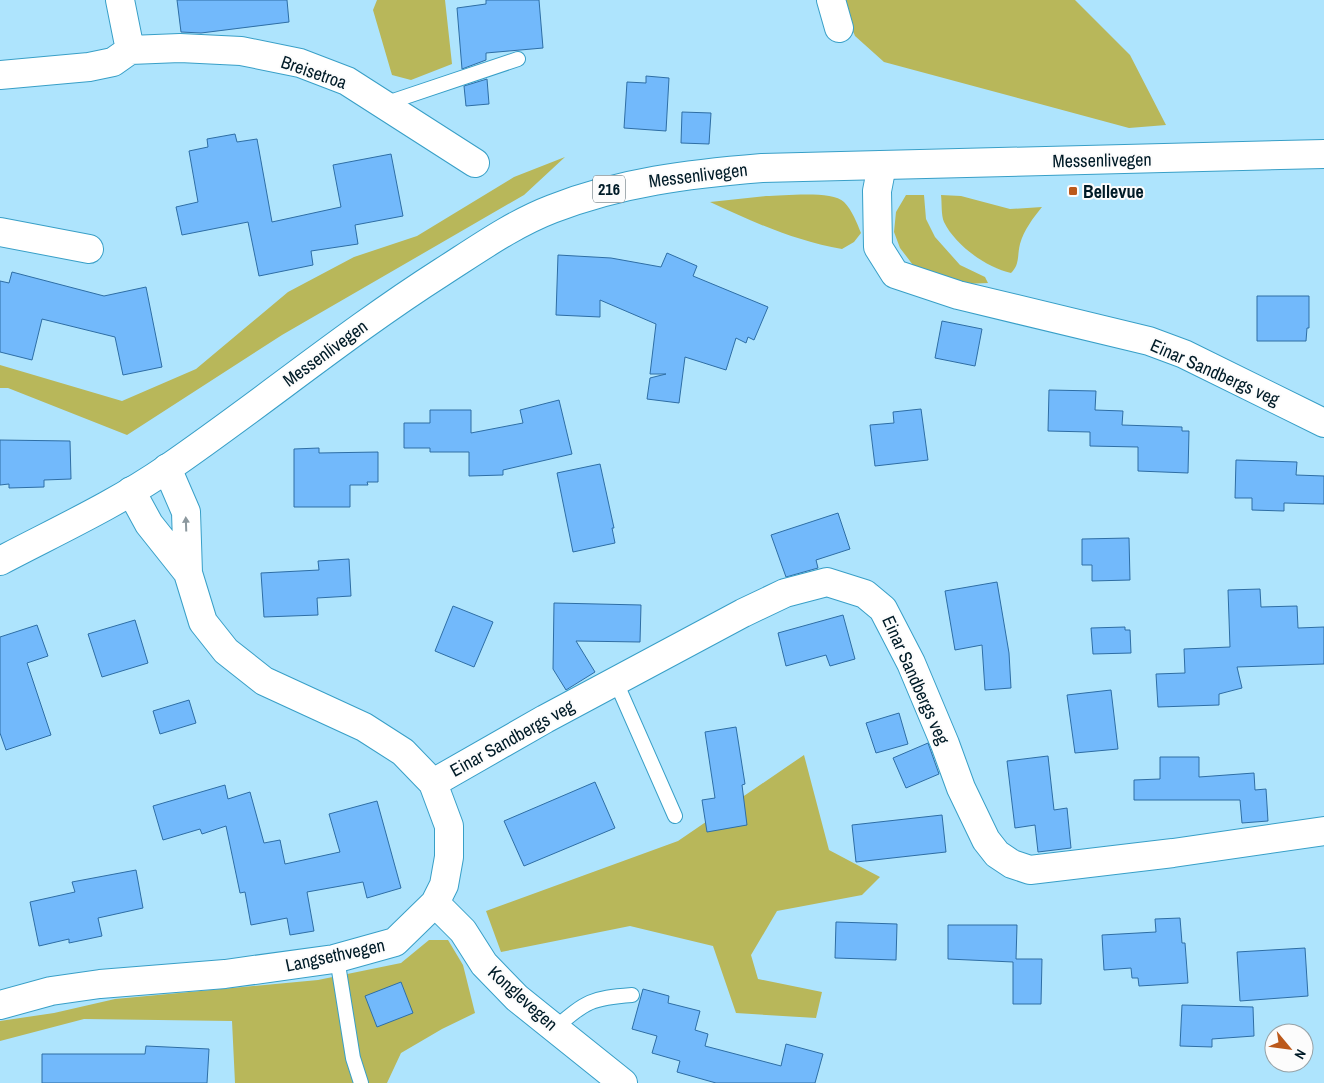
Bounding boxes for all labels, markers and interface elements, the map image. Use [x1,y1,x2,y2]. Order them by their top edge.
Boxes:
street label: Breisetroa [278,49,350,95]
street label: Messenlivegen [1052,147,1152,173]
street label: Messenlivegen [647,157,749,193]
road number: 216 [593,175,625,202]
place label: Bellevue [1083,179,1144,204]
marker: Bellevue [1067,185,1079,197]
street label: Messenlivegen [277,314,373,392]
street label: Einar Sandbergs veg [1147,332,1284,412]
one-way arrow [182,516,190,532]
street label: Einar Sandbergs veg [876,612,956,749]
street label: Einar Sandbergs veg [445,693,579,783]
street label: Langsethvegen [283,932,387,978]
street label: Konglevegen [483,960,563,1036]
north arrow [1264,1023,1314,1073]
text: N [1290,1046,1310,1062]

